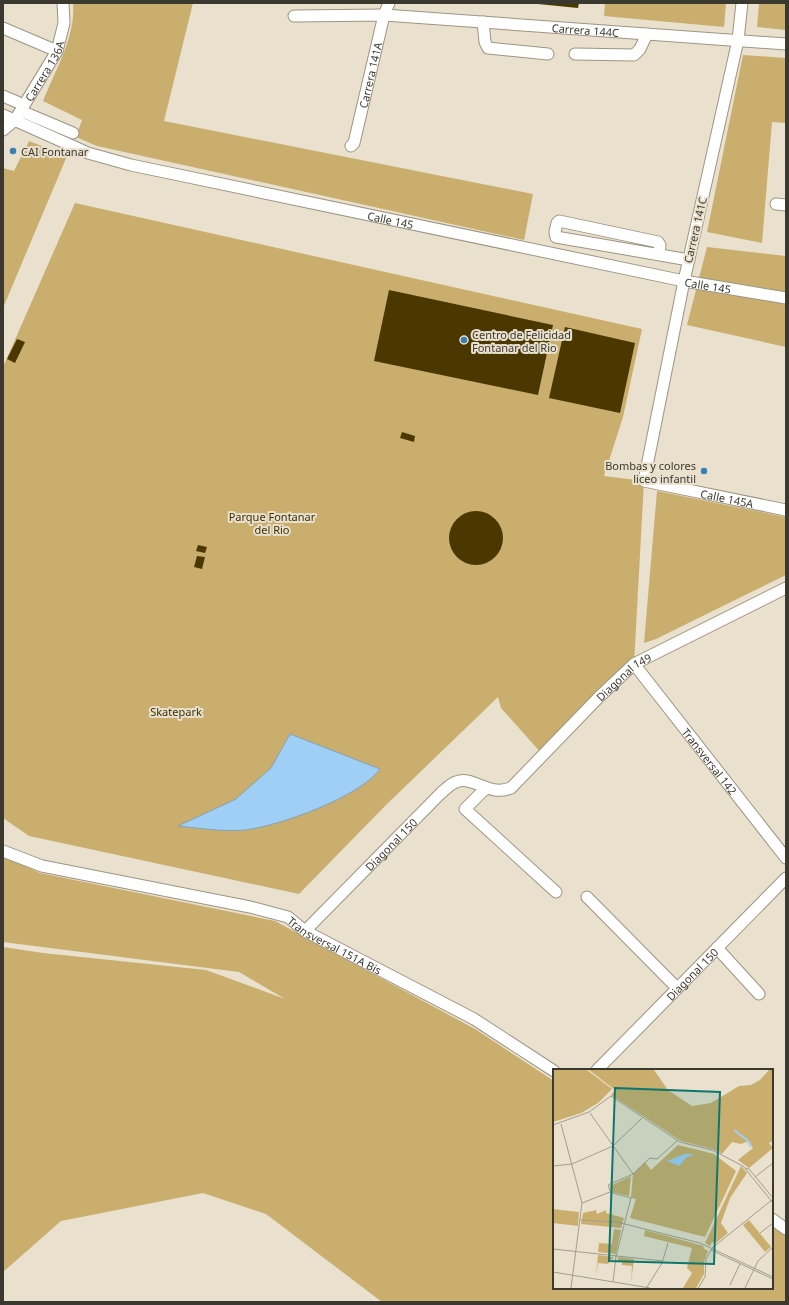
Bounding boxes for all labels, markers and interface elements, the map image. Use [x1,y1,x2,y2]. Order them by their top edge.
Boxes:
street label: Carrera 144C [551,20,620,39]
street label: Carrera 136A [21,38,67,104]
street label: Carrera 141A [355,40,385,110]
place label: CAI Fontanar [21,144,89,159]
marker: CAI Fontanar [8,146,18,156]
street label: Carrera 141C [680,195,710,265]
street label: Calle 145 [366,207,415,232]
street label: Calle 145 [684,274,732,296]
place label: Centro de Felicidad Fontanar del Rio [472,327,571,355]
marker: Centro de Felicidad Fontanar del Rio [459,335,469,345]
place label: Bombas y colores liceo infantil [605,458,696,486]
marker: Bombas y colores liceo infantil [699,466,709,476]
street label: Calle 145A [699,485,756,511]
park label: Parque Fontanar del Rio [229,509,316,537]
street label: Diagonal 149 [592,649,653,704]
park label: Skatepark [150,704,202,719]
street label: Transversal 142 [679,724,741,797]
street label: Diagonal 150 [361,815,420,874]
street label: Transversal 151A Bis [285,912,385,977]
street label: Diagonal 150 [662,944,721,1003]
inset map [553,1069,773,1289]

